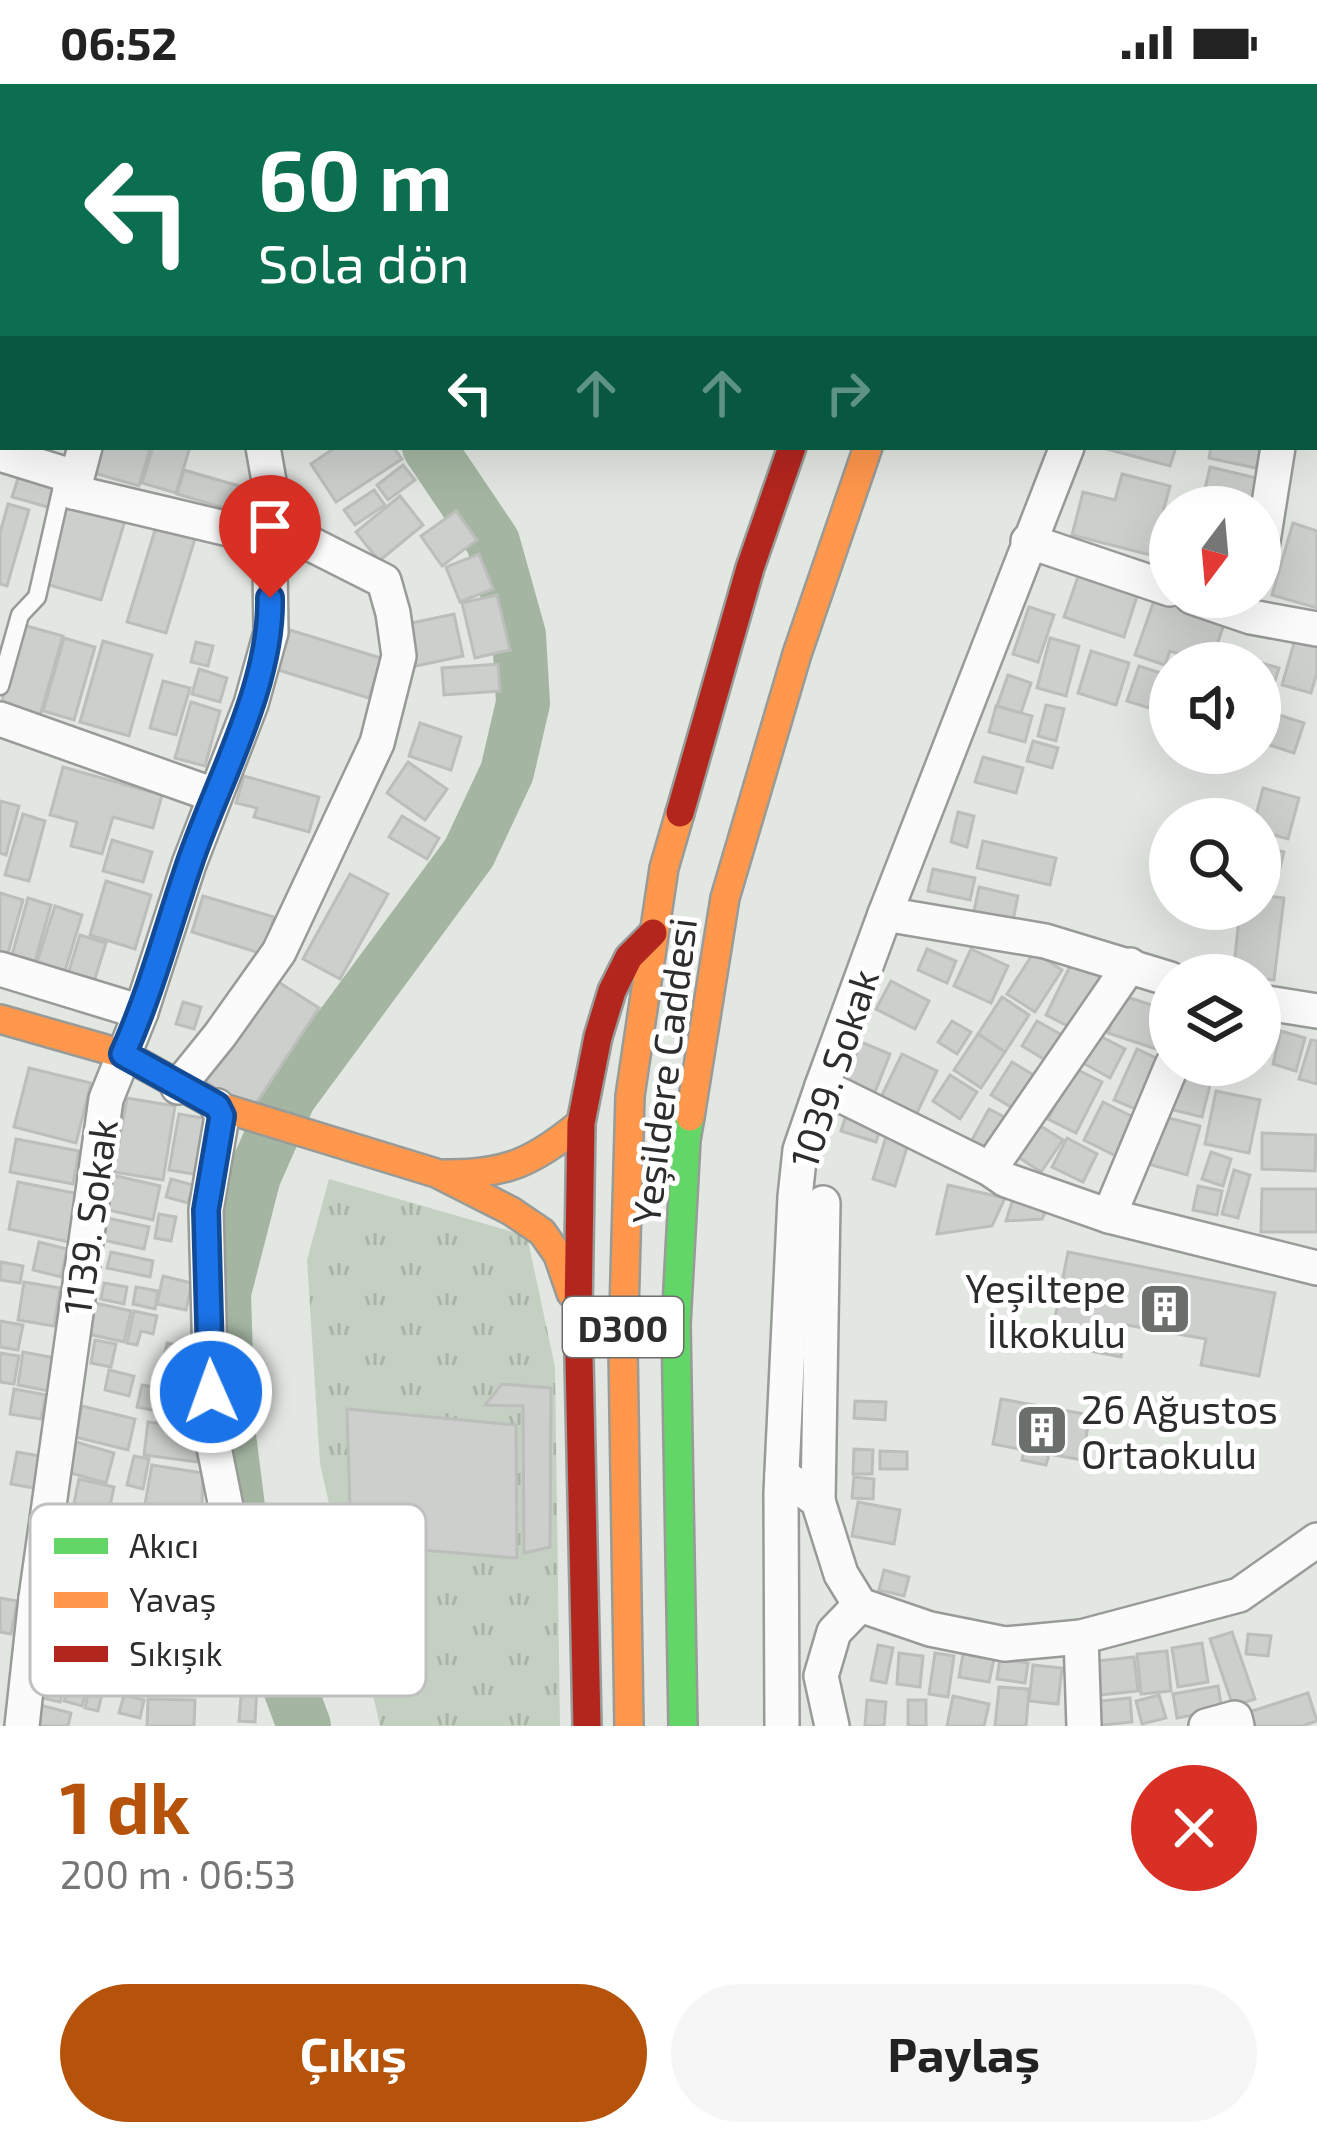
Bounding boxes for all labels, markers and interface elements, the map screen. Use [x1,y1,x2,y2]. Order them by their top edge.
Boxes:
text: 06:52 [60,15,178,69]
text: 60 m [258,127,453,228]
icon: left [60,132,216,288]
text: Sola dön [258,229,470,294]
icon: left [437,360,503,426]
icon: ahead [563,360,629,426]
icon: ahead [689,360,755,426]
icon: right [815,360,881,426]
pin [219,475,321,598]
north arrow [1149,486,1281,618]
map controls [1149,486,1281,1086]
icon: arrive [237,493,303,559]
button: sound [1149,642,1281,774]
button: search [1149,798,1281,930]
street label: Yeşildere Caddesi [621,915,707,1227]
button: layers [1149,954,1281,1086]
street label: 1039. Sokak [779,963,887,1173]
street label: 1139. Sokak [52,1116,126,1318]
place label: Yeşiltepe İlkokulu [965,1264,1126,1356]
building icon: Yeşiltepe İlkokulu [1137,1281,1193,1337]
road number: D300 [563,1297,683,1357]
position arrow [148,1329,274,1455]
place label: 26 Ağustos Ortaokulu [1081,1385,1278,1477]
building icon: 26 Ağustos Ortaokulu [1014,1402,1070,1458]
legend [30,1504,426,1696]
text: Akıcı [129,1525,199,1565]
text: Yavaş [129,1579,216,1621]
text: Sıkışık [129,1633,223,1675]
text: 1 dk [60,1762,190,1848]
button: close [1131,1765,1257,1891]
text: 200 m · 06:53 [60,1850,296,1897]
button: Çıkış [60,1984,647,2122]
button: Paylaş [671,1984,1257,2122]

